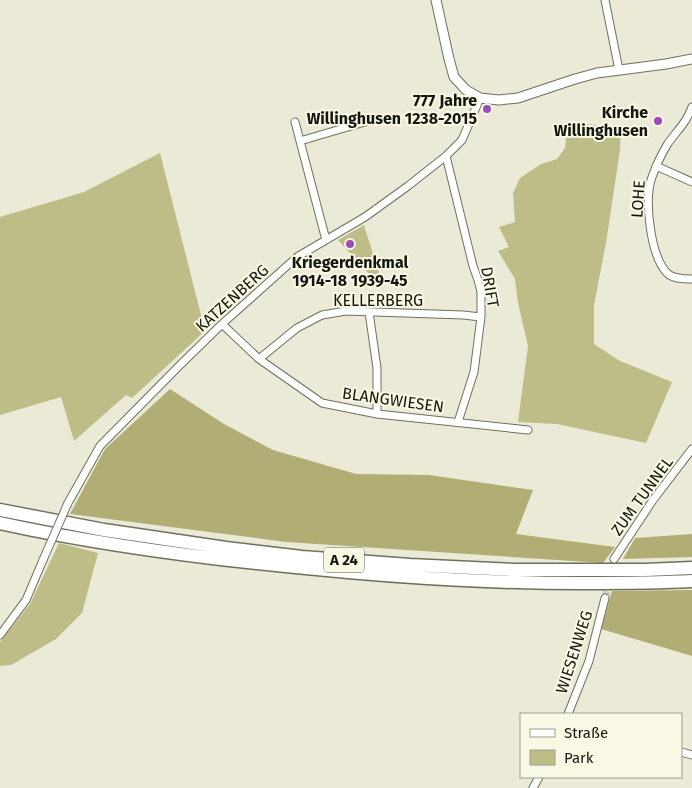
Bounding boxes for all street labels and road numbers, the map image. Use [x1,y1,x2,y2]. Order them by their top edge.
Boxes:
street label: LOHE [627,180,649,218]
street label: KATZENBERG [192,260,272,336]
street label: DRIFT [477,265,503,309]
street label: KELLERBERG [333,291,423,310]
street label: BLANGWIESEN [341,383,445,417]
street label: ZUM TUNNEL [607,453,677,539]
road number: A 24 [324,548,364,572]
street label: WIESENWEG [552,608,596,696]

